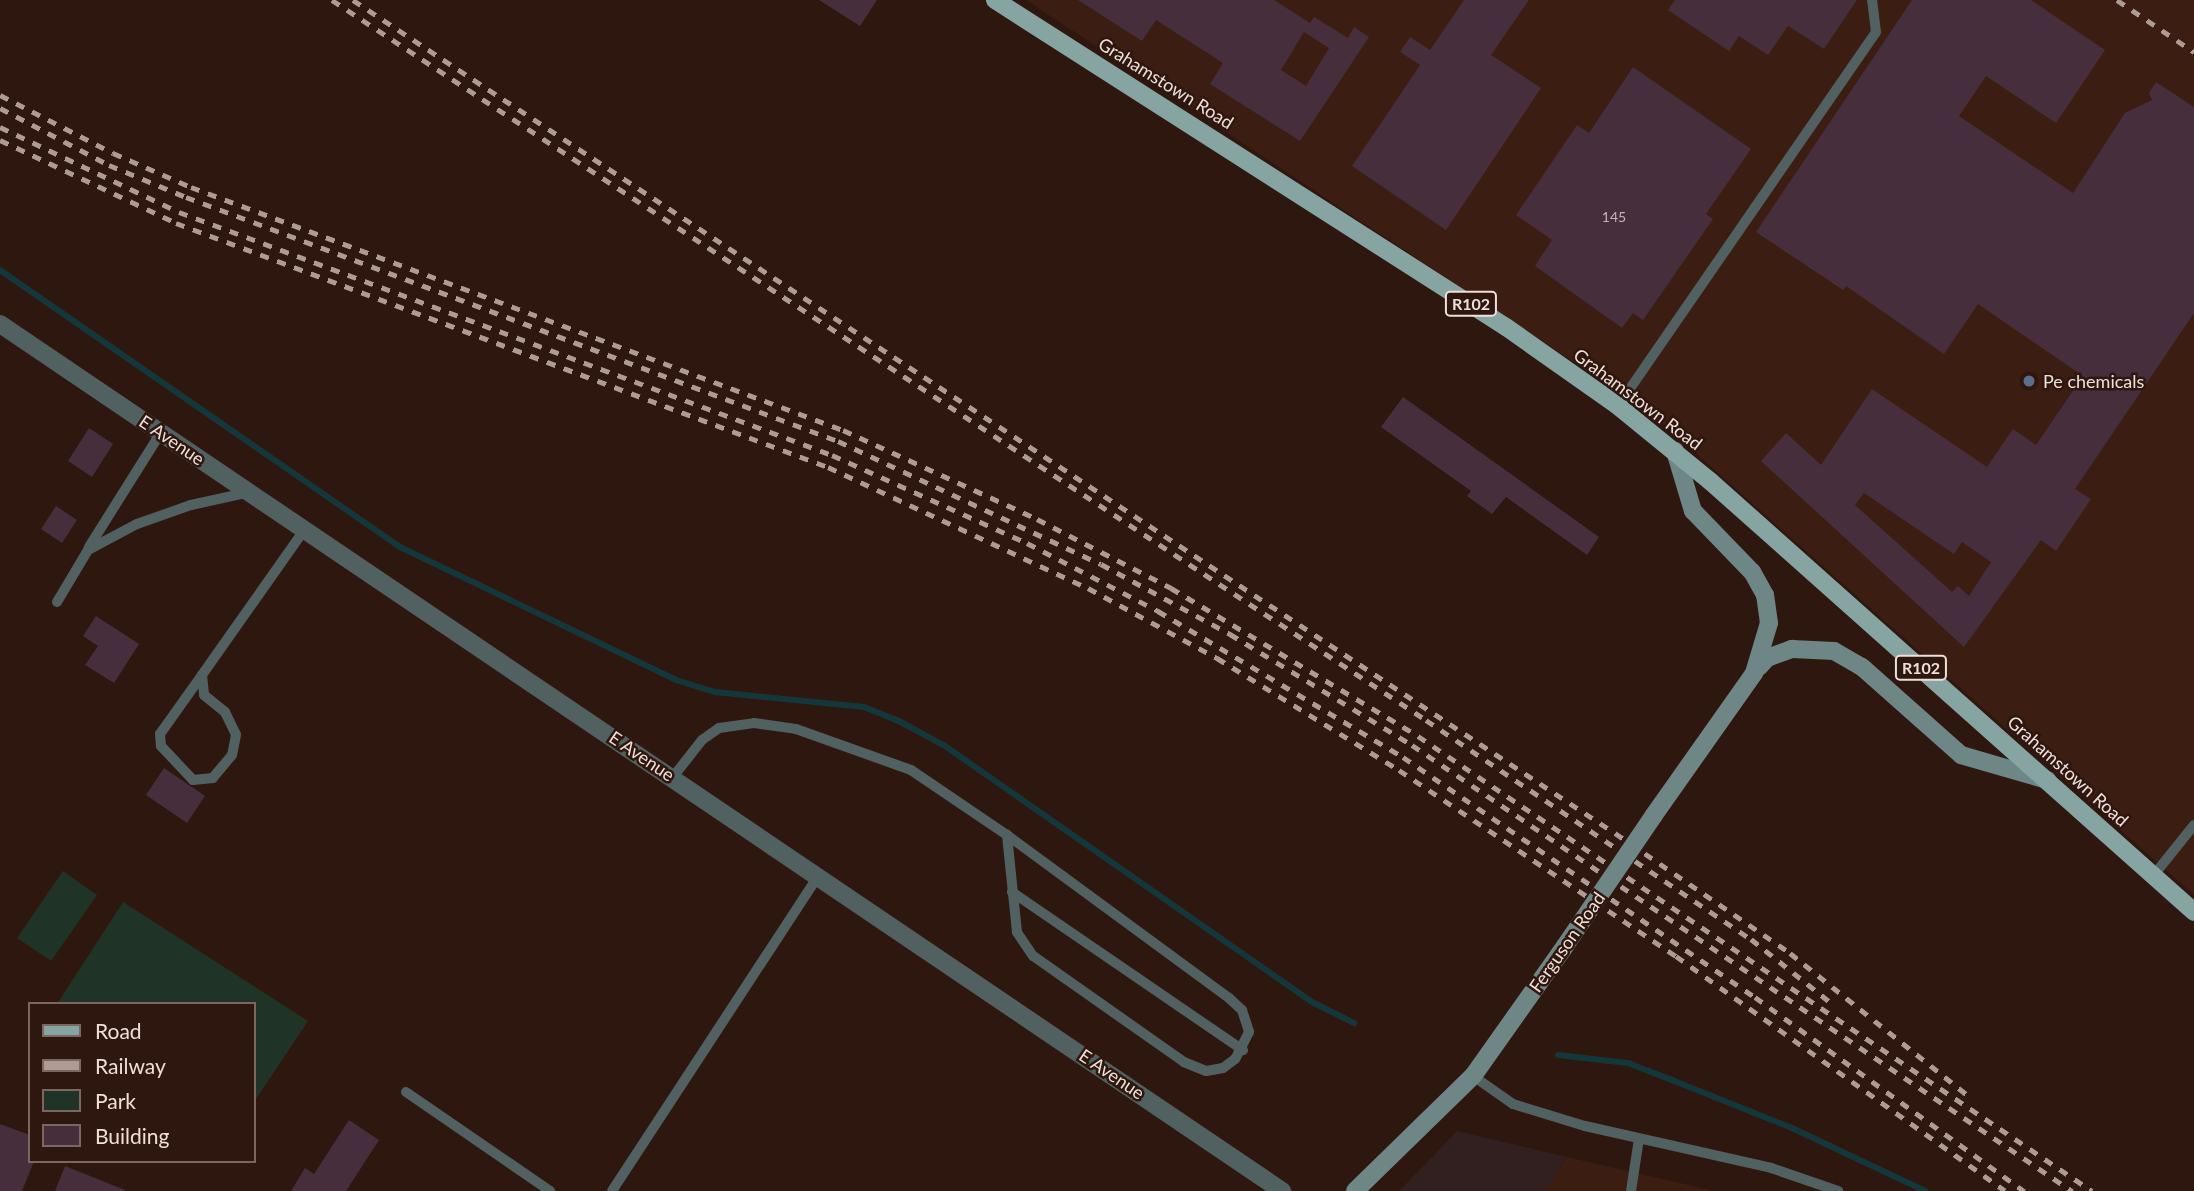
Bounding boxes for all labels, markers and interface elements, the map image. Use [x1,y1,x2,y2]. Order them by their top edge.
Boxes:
street label: Grahamstown Road [1094,33,1238,133]
house number: 145 [1602,209,1626,225]
road number: R102 [1445,292,1497,316]
street label: Grahamstown Road [1570,344,1706,454]
place label: Pe chemicals [2043,370,2144,392]
marker: Pe chemicals [2021,373,2037,389]
street label: E Avenue [135,410,209,470]
road number: R102 [1895,656,1947,680]
street label: Grahamstown Road [2003,711,2133,831]
street label: E Avenue [605,726,679,786]
street label: Ferguson Road [1525,888,1609,996]
legend [28,1002,256,1163]
text: Road [95,1018,142,1043]
street label: E Avenue [1075,1044,1149,1104]
text: Railway [95,1053,166,1078]
text: Park [95,1088,136,1113]
text: Building [95,1123,170,1148]

